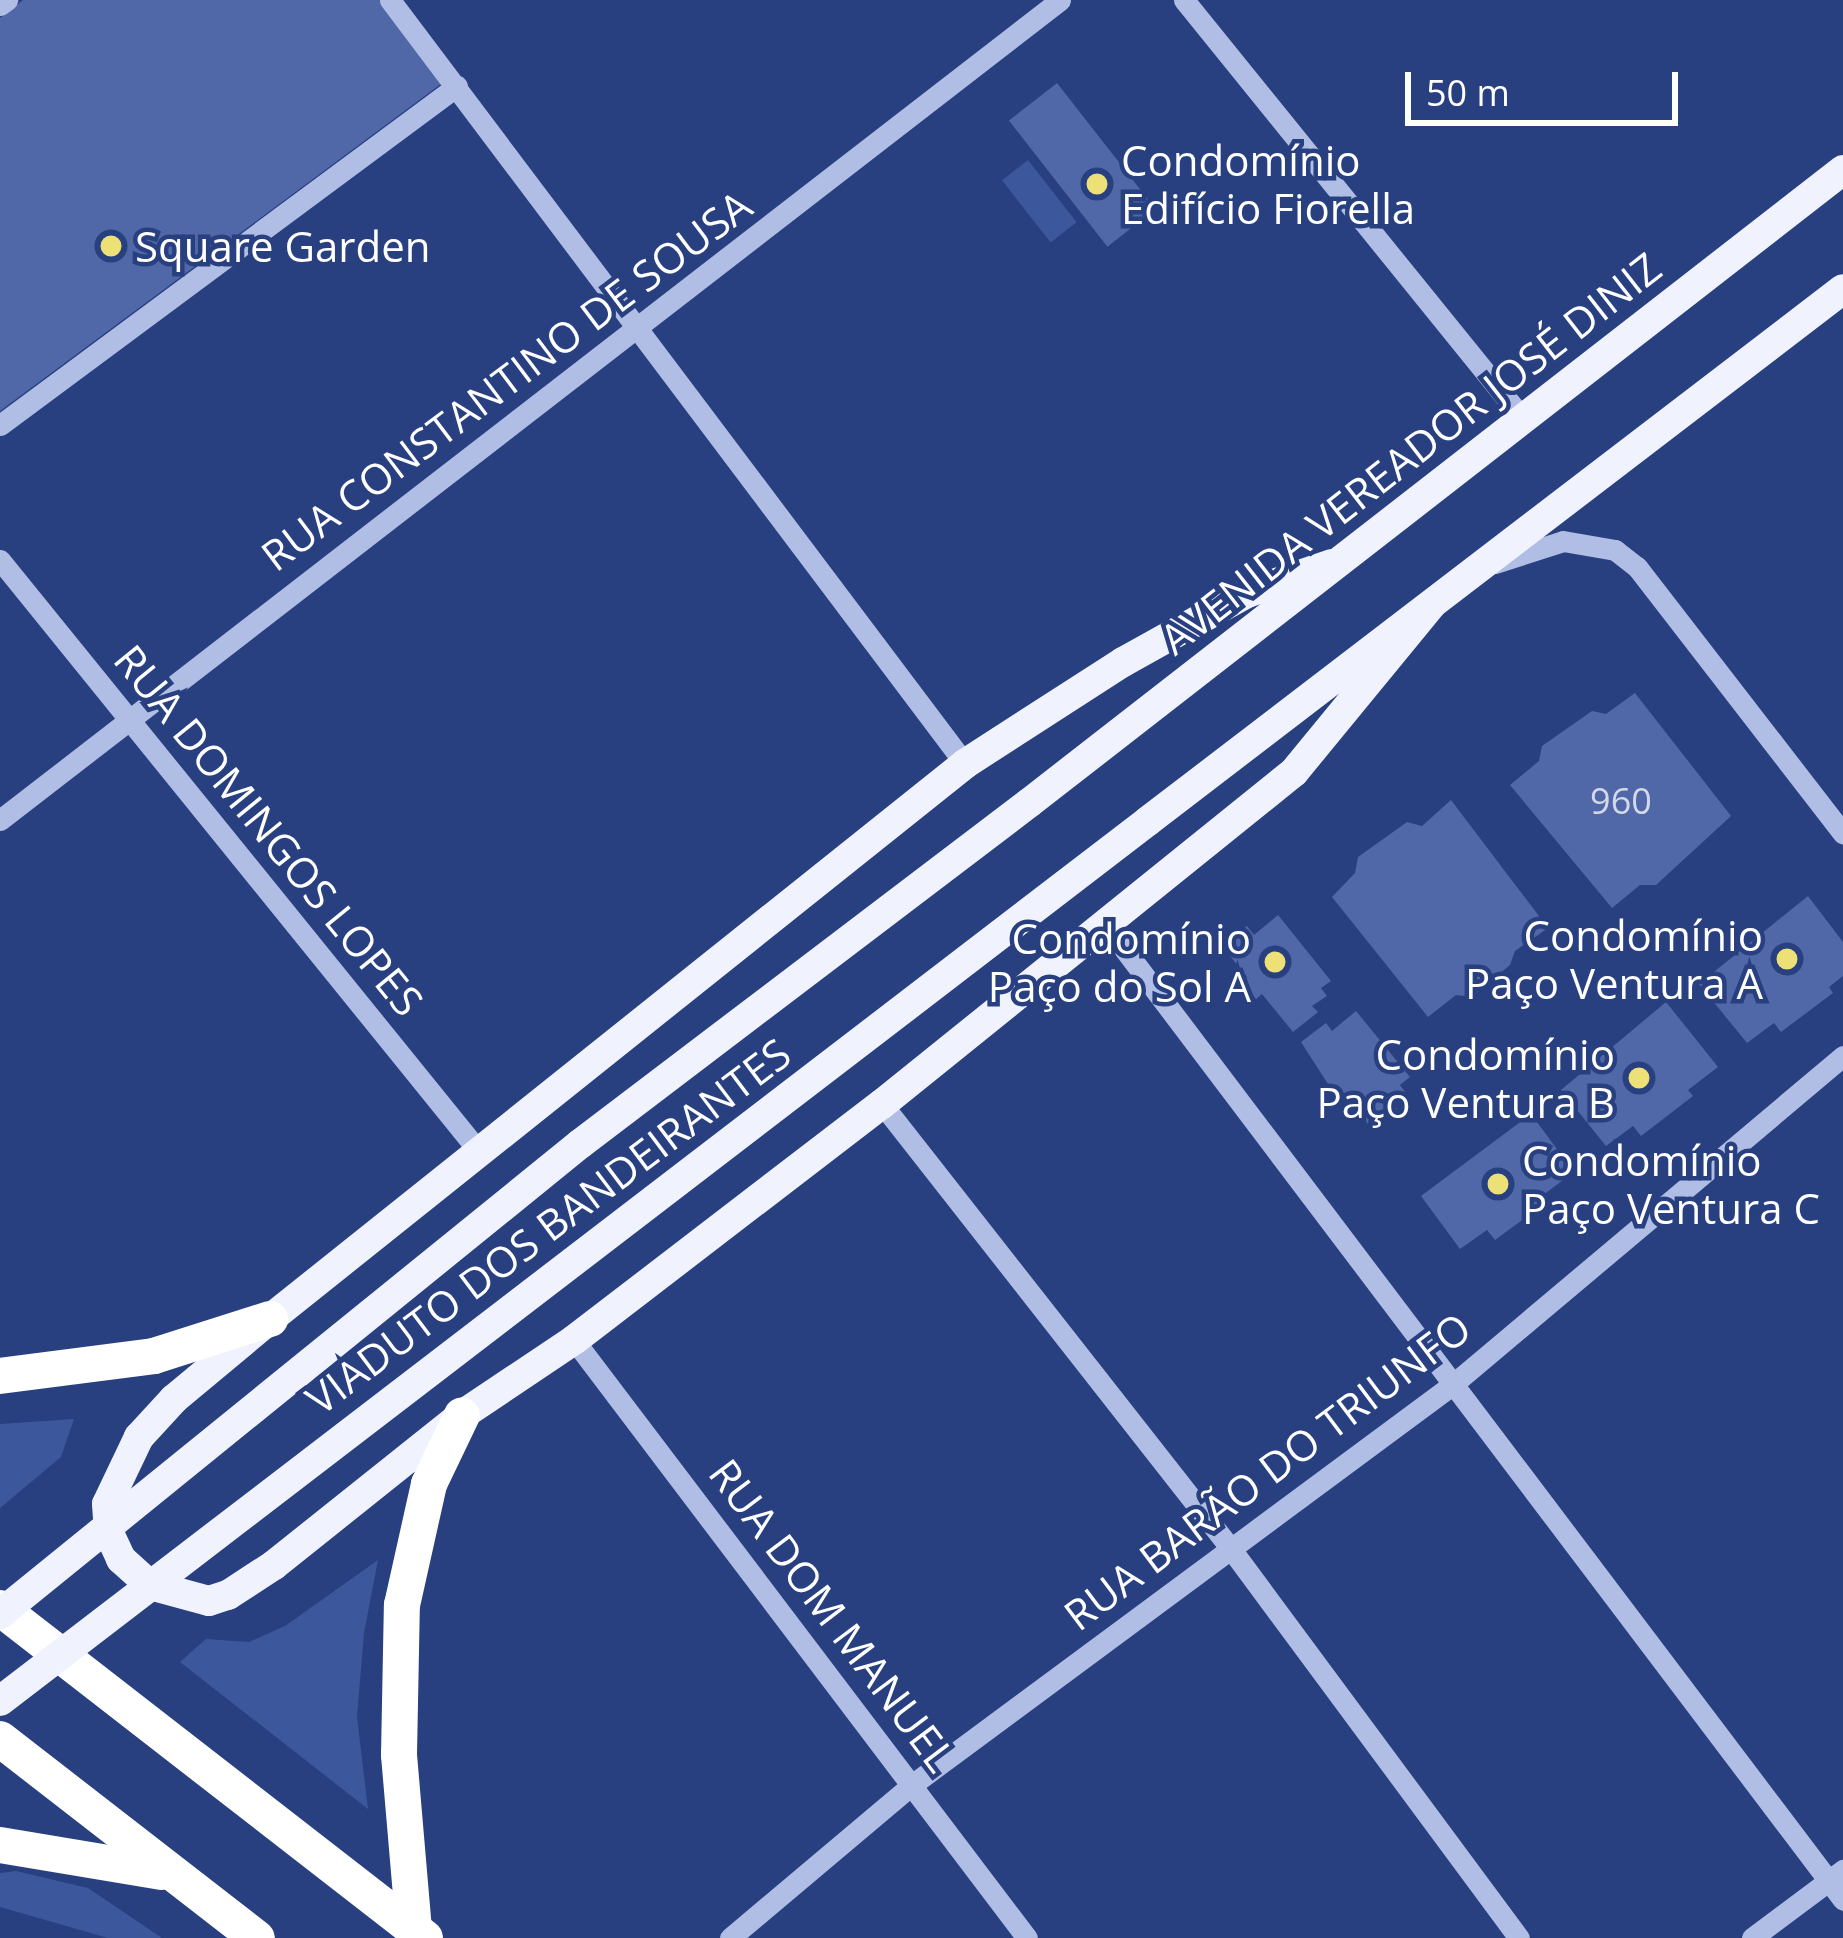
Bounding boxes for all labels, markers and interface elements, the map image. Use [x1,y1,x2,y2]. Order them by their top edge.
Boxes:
scale bar [1411,48,1684,122]
text: 50 m [1426,68,1510,117]
place label: Condomínio Edifício Fiorella [1121,135,1415,234]
marker: Condomínio Edifício Fiorella [1084,171,1110,197]
street label: RUA CONSTANTINO DE SOUSA [251,179,761,581]
place label: Square Garden [135,221,431,271]
marker: Square Garden [98,233,124,259]
street label: AVENIDA VEREADOR JOSÉ DINIZ [1150,242,1670,664]
street label: RUA DOMINGOS LOPES [104,635,434,1025]
house number: 960 [1590,779,1652,823]
place label: Condomínio Paço Ventura A [1465,910,1763,1008]
place label: Condomínio Paço do Sol A [988,913,1251,1012]
marker: Condomínio Paço Ventura A [1774,946,1800,972]
marker: Condomínio Paço do Sol A [1262,949,1288,975]
street label: VIADUTO DOS BANDEIRANTES [296,1028,800,1424]
place label: Condomínio Paço Ventura B [1316,1029,1615,1128]
marker: Condomínio Paço Ventura B [1626,1065,1652,1091]
place label: Condomínio Paço Ventura C [1522,1135,1820,1234]
marker: Condomínio Paço Ventura C [1485,1171,1511,1197]
street label: RUA BARÃO DO TRIUNFO [1054,1302,1480,1640]
street label: RUA DOM MANUEL [699,1449,967,1781]

